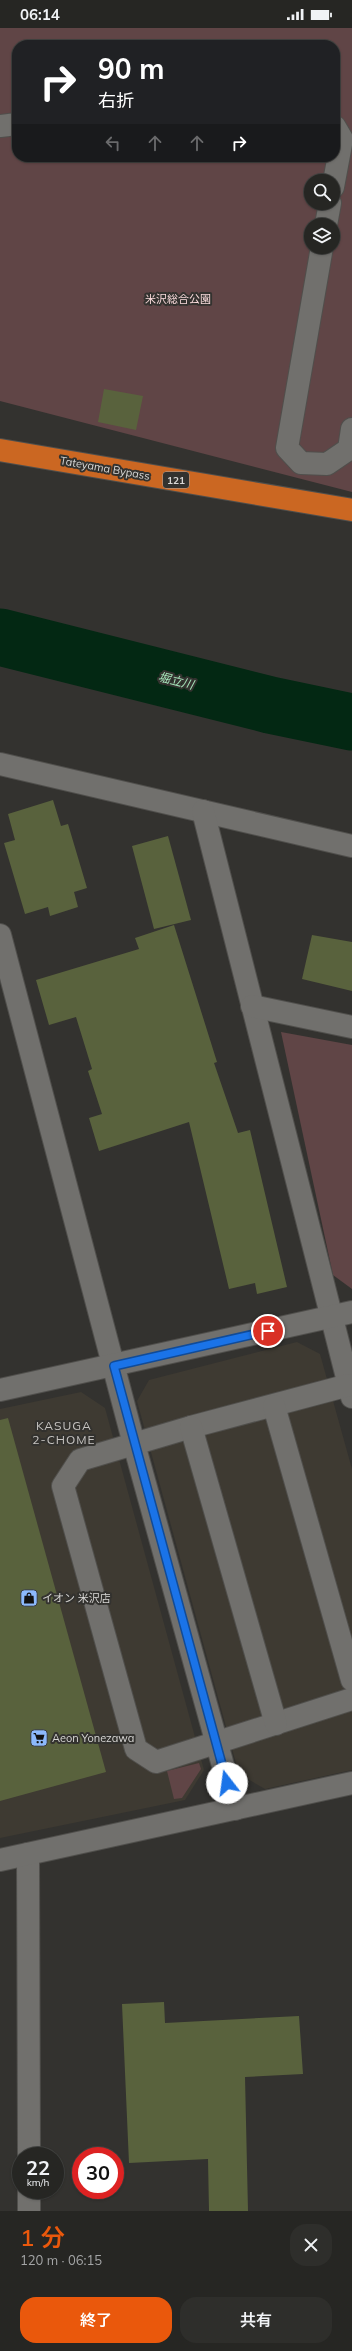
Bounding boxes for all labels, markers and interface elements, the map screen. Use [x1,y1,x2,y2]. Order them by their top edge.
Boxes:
text: 06:14 [20,5,60,24]
text: 90 m [98,51,164,86]
icon: right [32,56,84,108]
text: 右折 [98,89,134,112]
icon: left [102,132,124,154]
icon: ahead [144,132,166,154]
icon: ahead [186,132,208,154]
icon: right [228,132,250,154]
map controls [304,174,340,254]
button: search [304,174,340,210]
button: layers [304,218,340,254]
park label: 米沢総合公園 [145,292,211,306]
street label: Tateyama Bypass [59,453,151,483]
road number: 121 [163,472,189,488]
water label: 堀立川 [157,669,197,693]
pin [251,1314,285,1348]
icon: arrive [257,1320,279,1342]
district label: KASUGA 2-CHOME [32,1418,96,1447]
shop icon: イオン 米沢店 [19,1588,39,1608]
place label: イオン 米沢店 [42,1591,111,1605]
supermarket icon: Aeon Yonezawa [29,1728,49,1748]
place label: Aeon Yonezawa [52,1731,134,1745]
position arrow [206,1762,248,1804]
speed limit sign: 30 [72,2147,124,2199]
text: 22 [26,2155,50,2180]
text: km/h [27,2176,49,2189]
text: 1 分 [20,2222,65,2252]
button: close [290,2224,332,2266]
text: 120 m · 06:15 [20,2252,102,2268]
button: 終了 [20,2297,172,2343]
button: 共有 [180,2297,332,2343]

